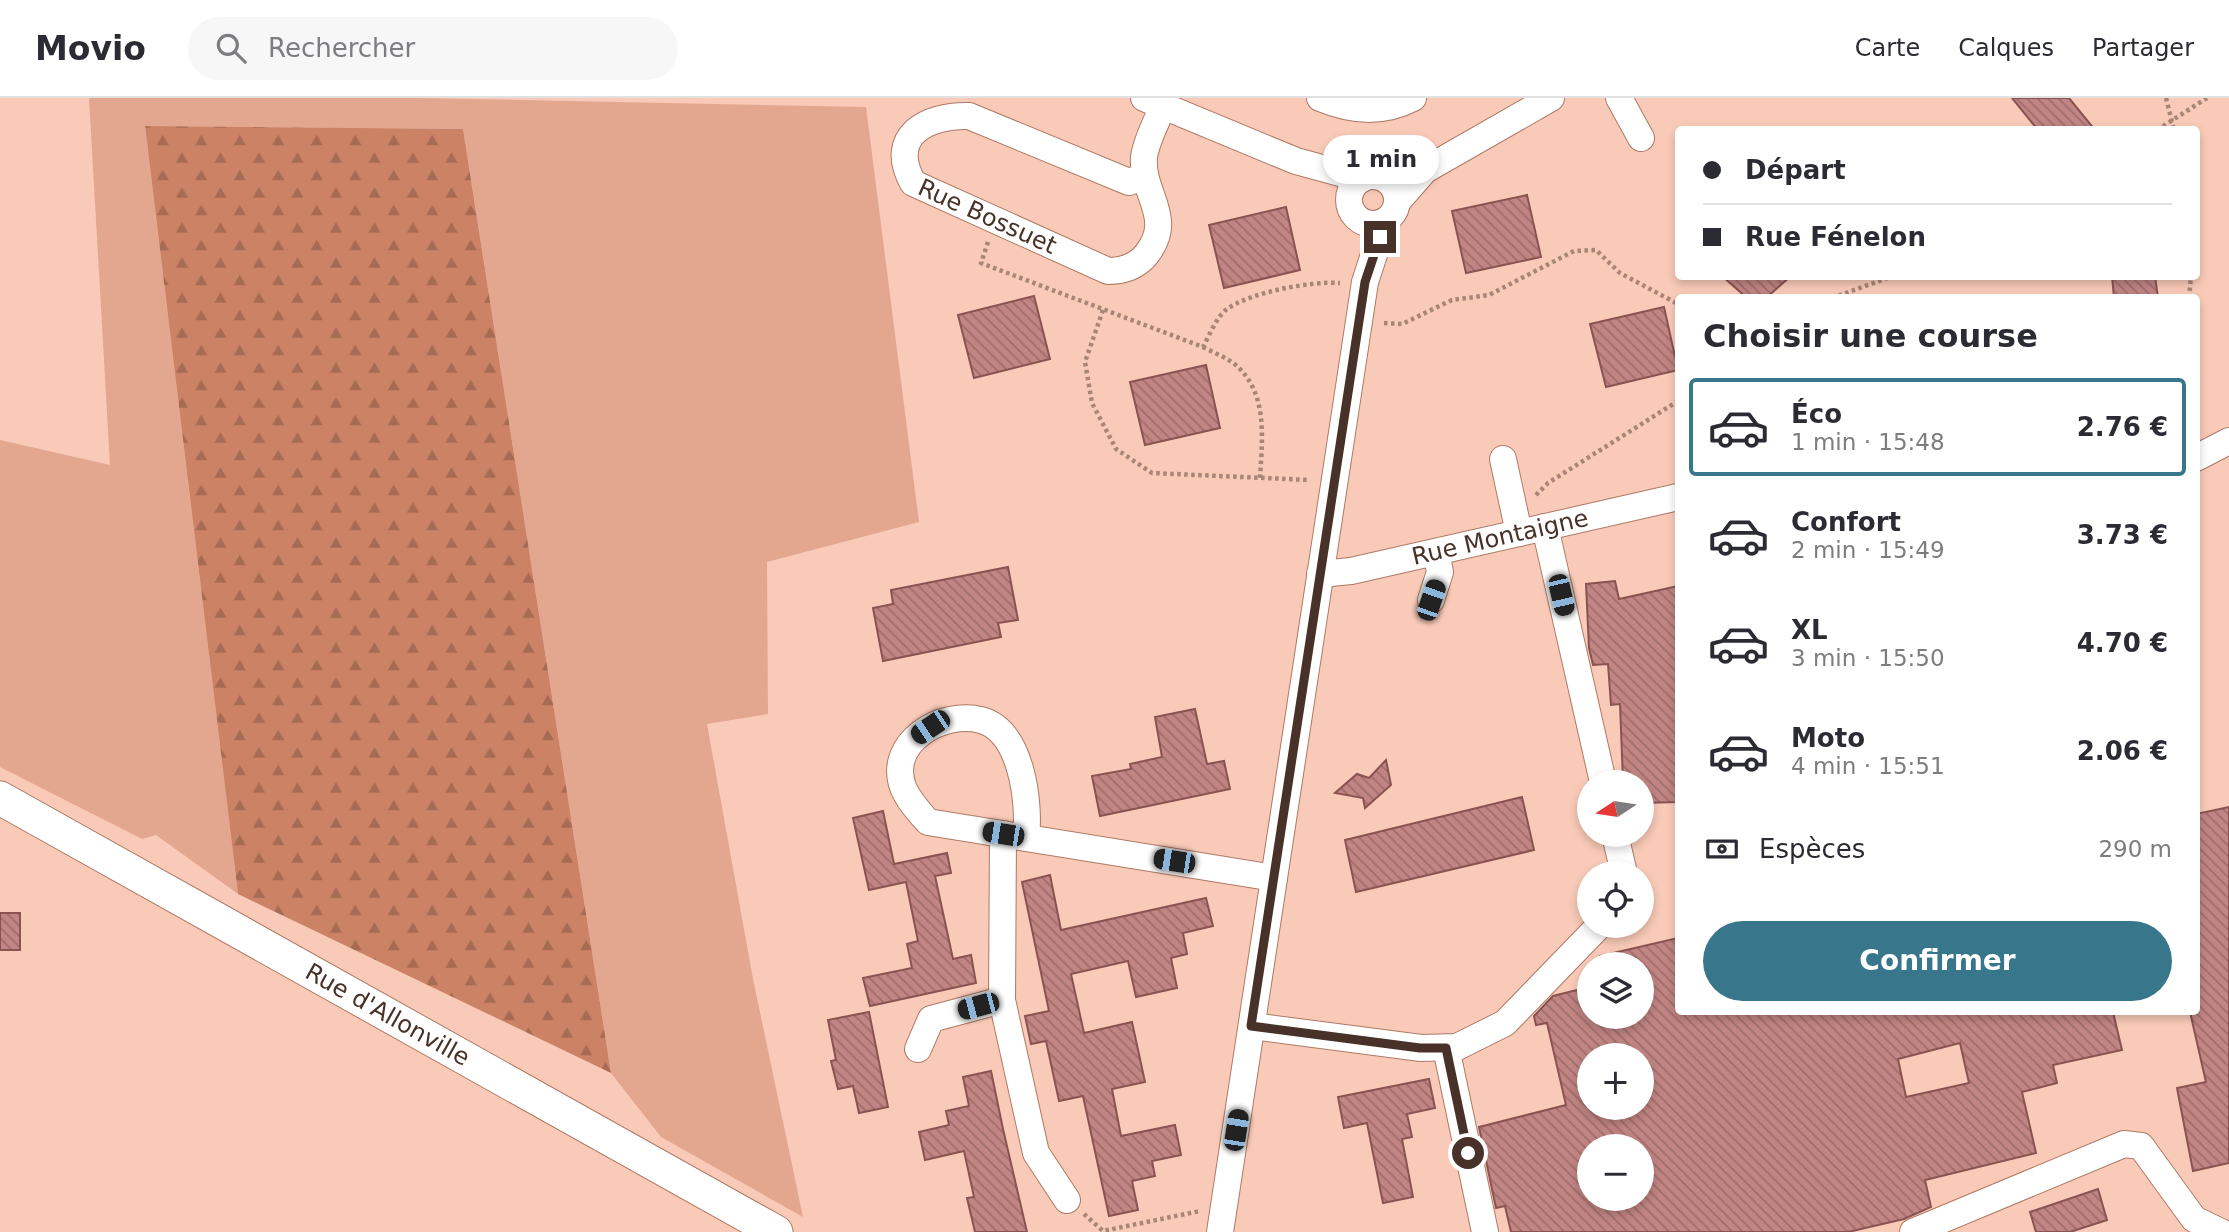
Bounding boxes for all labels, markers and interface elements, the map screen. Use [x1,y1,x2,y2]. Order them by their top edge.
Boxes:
search box [188,17,678,80]
text: Movio [35,29,146,68]
icon: search [212,29,250,67]
text: Rechercher [268,33,415,63]
text: Carte [1855,34,1920,62]
text: Calques [1958,34,2054,62]
text: Partager [2092,34,2194,62]
callout: 1 min [1322,136,1438,184]
text: 1 min [1345,146,1417,172]
text: Départ [1745,155,1846,185]
street label: Rue Bossuet [914,173,1061,260]
route end [1364,221,1396,253]
text: Rue Fénelon [1745,222,1926,252]
text: Choisir une course [1703,317,2038,355]
icon: car [1707,396,1770,459]
text: Éco [1791,399,1842,429]
text: 2.76 € [2077,412,2168,442]
text: 1 min · 15:48 [1791,429,1945,455]
street label: Rue Montaigne [1409,504,1591,571]
icon: car [1707,504,1770,567]
text: Confort [1791,507,1901,537]
text: 3.73 € [2077,520,2168,550]
text: 2 min · 15:49 [1791,537,1945,563]
car [1547,572,1576,618]
car [1415,577,1448,623]
icon: car [1707,612,1770,675]
text: XL [1791,615,1828,645]
text: 4.70 € [2077,628,2168,658]
text: 3 min · 15:50 [1791,645,1945,671]
car [907,707,954,747]
icon: car [1707,720,1770,783]
text: Moto [1791,723,1865,753]
text: 2.06 € [2077,736,2168,766]
text: 4 min · 15:51 [1791,753,1945,779]
north arrow [1577,770,1654,847]
map controls [1577,770,1654,1211]
car [981,820,1026,848]
icon: cash [1703,830,1741,868]
text: Espèces [1759,834,1865,864]
text: 290 m [2098,836,2172,862]
car [1152,847,1197,875]
button: locate [1577,861,1654,938]
button: Confirmer [1703,921,2172,1001]
button: layers [1577,952,1654,1029]
street label: Rue d'Allonville [300,958,475,1072]
car [955,990,1002,1022]
button: + [1577,1043,1654,1120]
car [1223,1108,1250,1152]
button: − [1577,1134,1654,1211]
route start [1452,1137,1484,1169]

